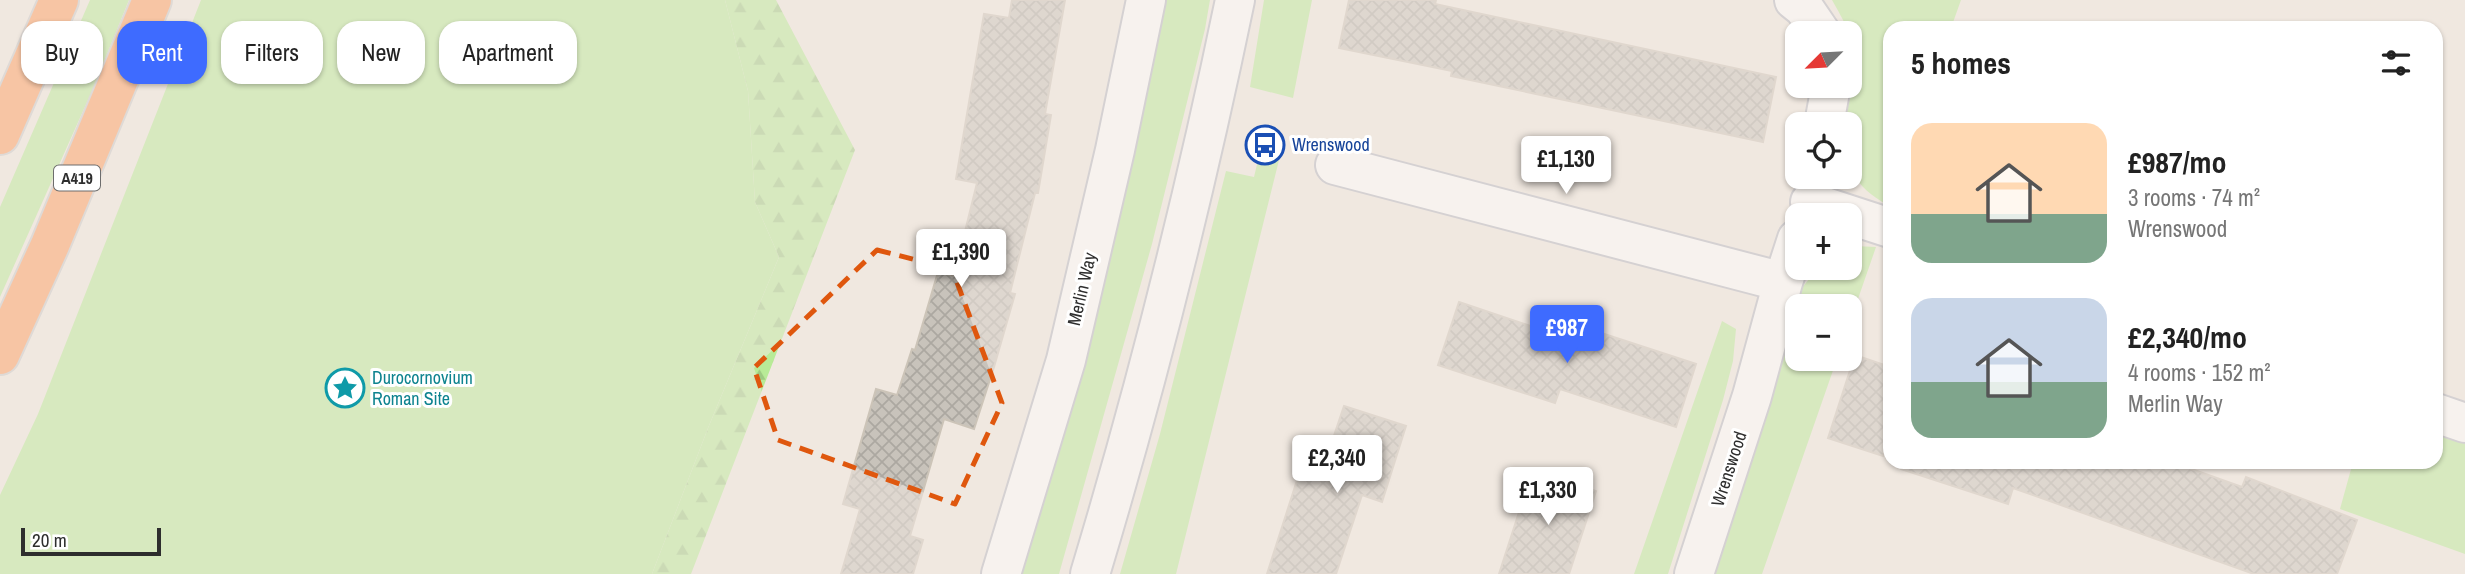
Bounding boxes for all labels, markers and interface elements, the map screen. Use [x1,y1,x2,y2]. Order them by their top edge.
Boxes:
chip: Buy [21,21,103,84]
chip: Rent [117,21,207,84]
chip: Filters [221,21,323,84]
chip: New [337,21,425,84]
chip: Apartment [439,21,577,84]
north arrow [1785,21,1862,98]
map controls [1785,21,1862,371]
text: 5 homes [1911,43,2011,83]
icon: filters [2377,44,2415,82]
button: locate [1785,112,1862,189]
bus stop icon: Wrenswood [1244,124,1286,166]
place label: Wrenswood [1292,132,1370,157]
pin: £1,130 [1509,136,1623,196]
text: £987/mo [2128,142,2226,182]
text: £1,130 [1537,143,1595,174]
icon: home [1967,151,2051,235]
road number: A419 [54,166,100,190]
text: 3 rooms · 74 m² [2128,182,2260,213]
button: + [1785,203,1862,280]
text: Wrenswood [2128,213,2227,244]
pin: £1,390 [904,230,1018,289]
text: £1,390 [932,236,990,267]
street label: Merlin Way [1061,249,1102,328]
button: − [1785,294,1862,371]
pin: £987 [1526,306,1608,365]
text: £987 [1546,312,1588,343]
text: £2,340/mo [2128,317,2247,357]
icon: home [1967,326,2051,410]
text: 4 rooms · 152 m² [2128,357,2271,388]
place label: Durocornovium Roman Site [372,365,473,411]
place icon: Durocornovium Roman Site [324,367,366,409]
text: Merlin Way [2128,388,2223,419]
street label: Wrenswood [1705,428,1752,510]
pin: £2,340 [1280,435,1394,495]
text: £2,340 [1308,442,1366,473]
pin: £1,330 [1491,468,1605,527]
text: £1,330 [1519,474,1577,505]
scale bar [21,525,161,557]
text: 20 m [32,527,67,553]

